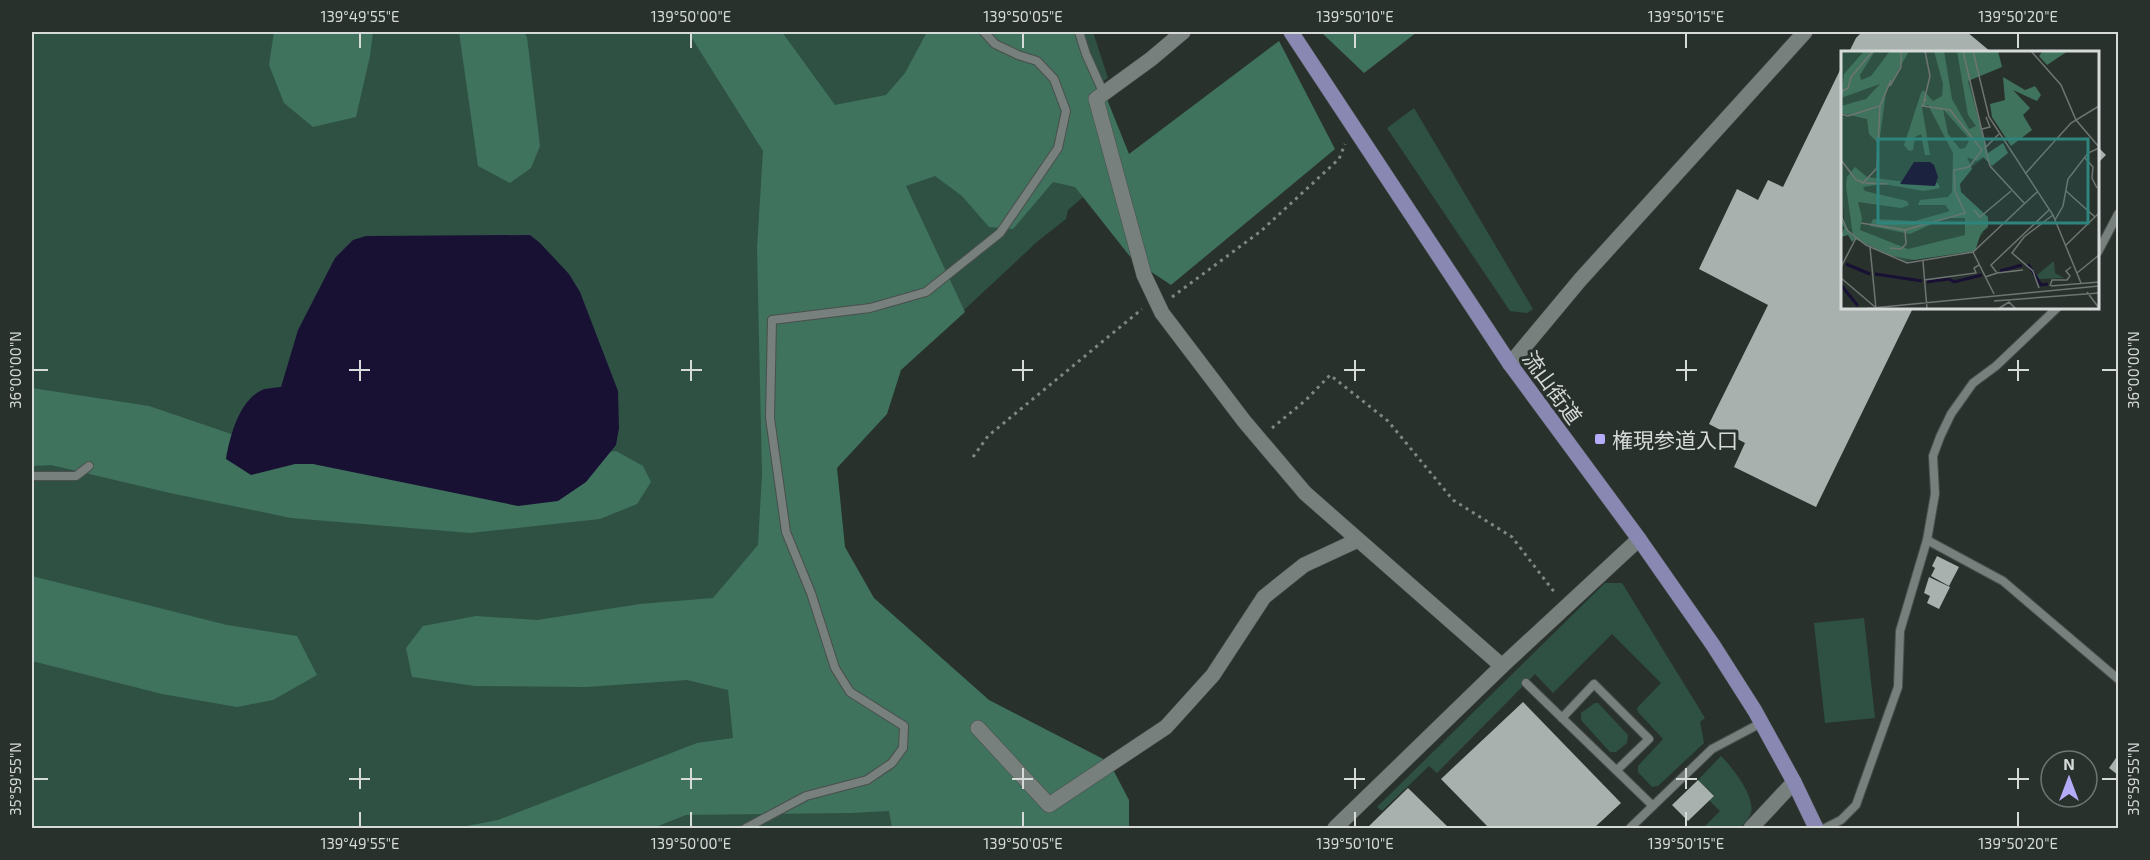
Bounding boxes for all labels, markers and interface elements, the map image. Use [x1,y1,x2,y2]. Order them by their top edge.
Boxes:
text: 139°49'55"E [320,7,400,25]
text: 139°50'00"E [651,7,731,25]
text: 139°50'05"E [983,7,1063,25]
text: 139°50'10"E [1316,7,1394,25]
text: 139°50'15"E [1648,7,1724,25]
text: 139°50'20"E [1978,7,2058,25]
inset map [1841,51,2099,309]
text: 36°00'00"N [6,331,24,409]
text: 36°00'00"N [2124,331,2142,409]
street label: 流山街道 [1518,346,1588,428]
place label: 権現参道入口 [1612,427,1738,452]
marker: 権現参道入口 [1593,432,1607,446]
text: 35°59'55"N [6,742,24,816]
text: 35°59'55"N [2124,742,2142,816]
north arrow [2039,749,2099,809]
text: N [2063,754,2075,773]
text: 139°49'55"E [320,834,400,852]
text: 139°50'00"E [651,834,731,852]
text: 139°50'05"E [983,834,1063,852]
text: 139°50'10"E [1316,834,1394,852]
text: 139°50'15"E [1648,834,1724,852]
text: 139°50'20"E [1978,834,2058,852]

